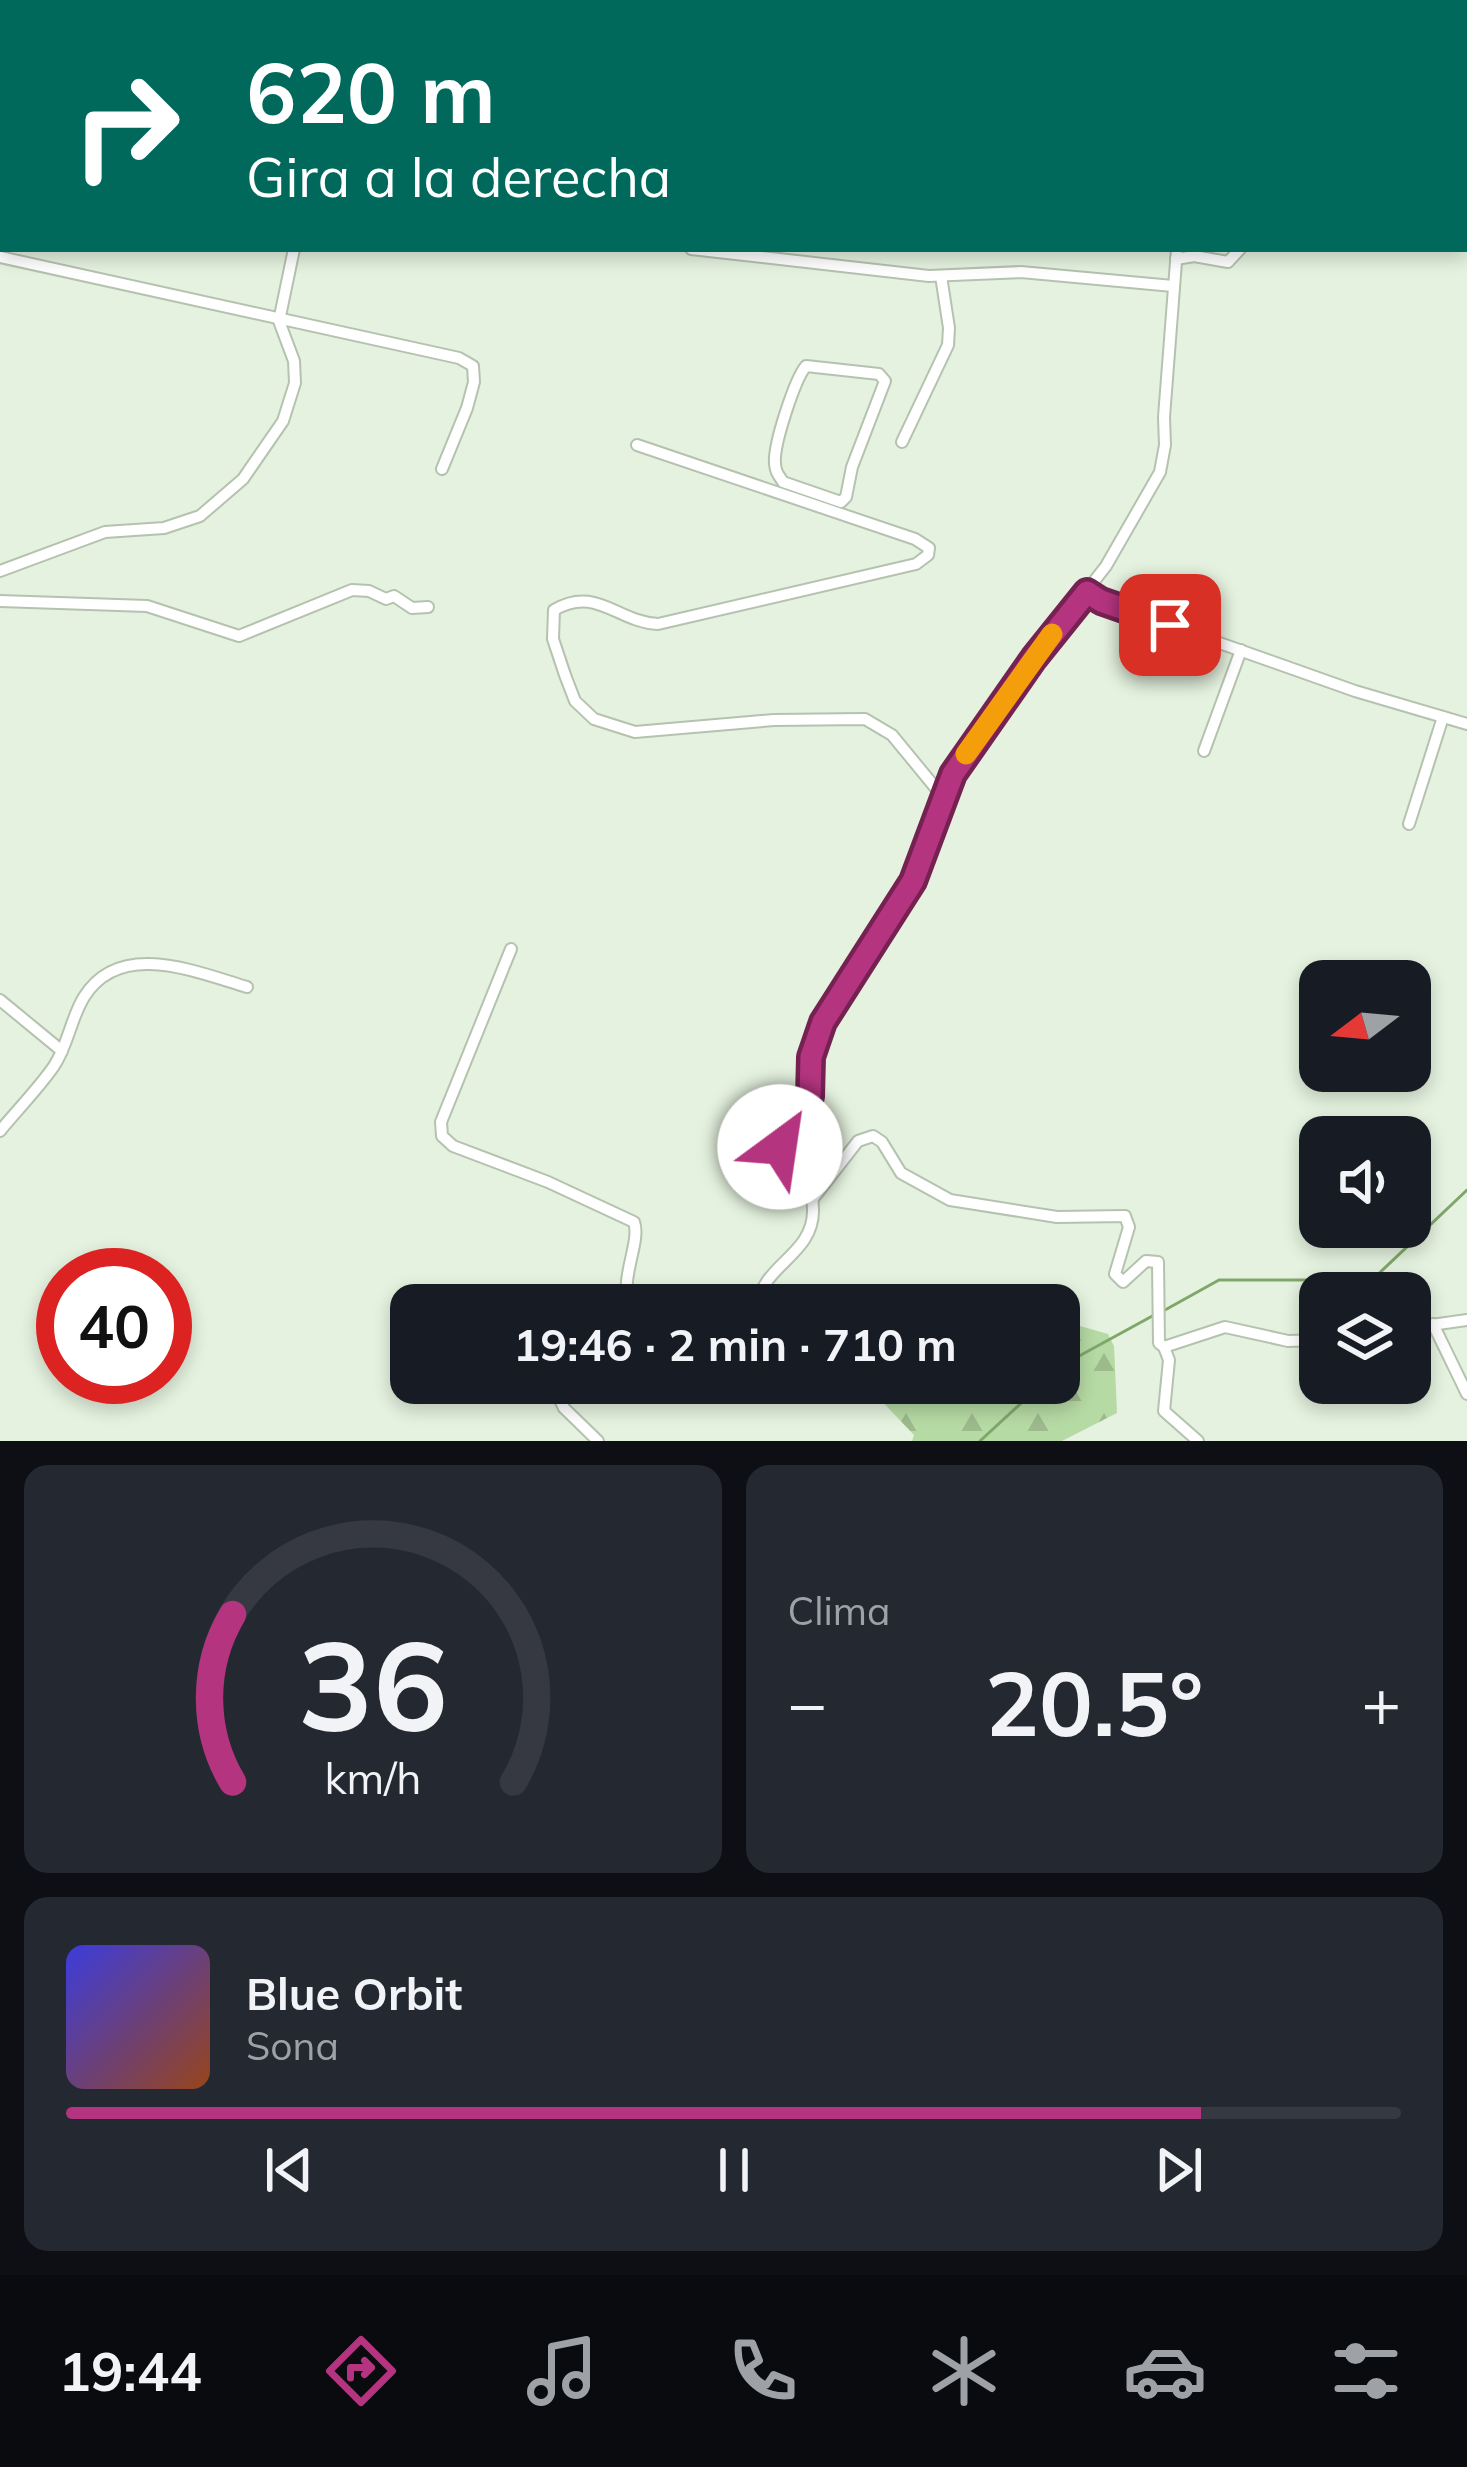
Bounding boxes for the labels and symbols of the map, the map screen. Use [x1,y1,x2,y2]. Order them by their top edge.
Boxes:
pin [1119,574,1221,676]
north arrow [1299,960,1431,1092]
position arrow [717,1084,843,1210]
speed limit sign: 40 [36,1248,192,1404]

